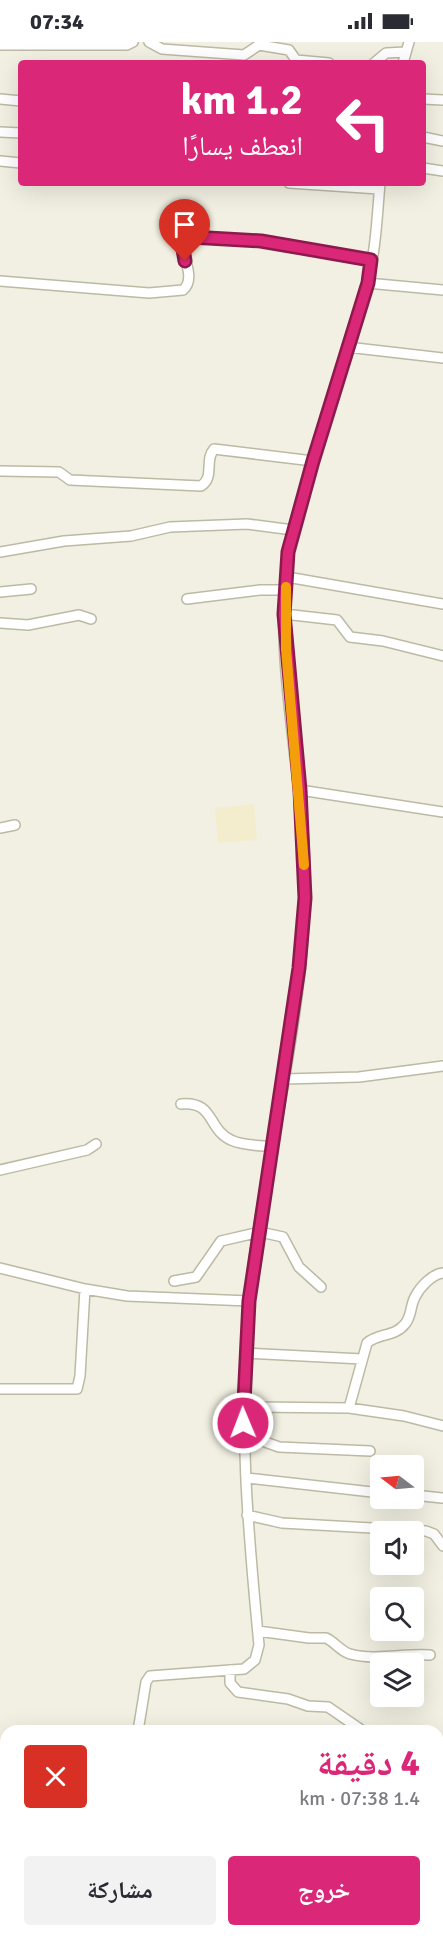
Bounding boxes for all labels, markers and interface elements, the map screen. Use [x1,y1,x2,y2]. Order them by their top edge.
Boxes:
text: 07:34 [30,8,84,35]
text: 1.2 km [180,75,303,126]
icon: left [324,84,402,162]
text: انعطف يسارًا [182,130,303,163]
pin [159,199,210,261]
icon: arrive [168,208,201,241]
position arrow [211,1391,275,1455]
north arrow [370,1455,424,1509]
map controls [370,1455,424,1707]
button: sound [370,1521,424,1575]
button: search [370,1587,424,1641]
button: layers [370,1653,424,1707]
text: 4 دقيقة [317,1741,420,1786]
button: close [24,1745,87,1808]
text: 1.4 km · 07:38 [299,1786,420,1811]
button: مشاركة [24,1856,216,1925]
button: خروج [228,1856,420,1925]

